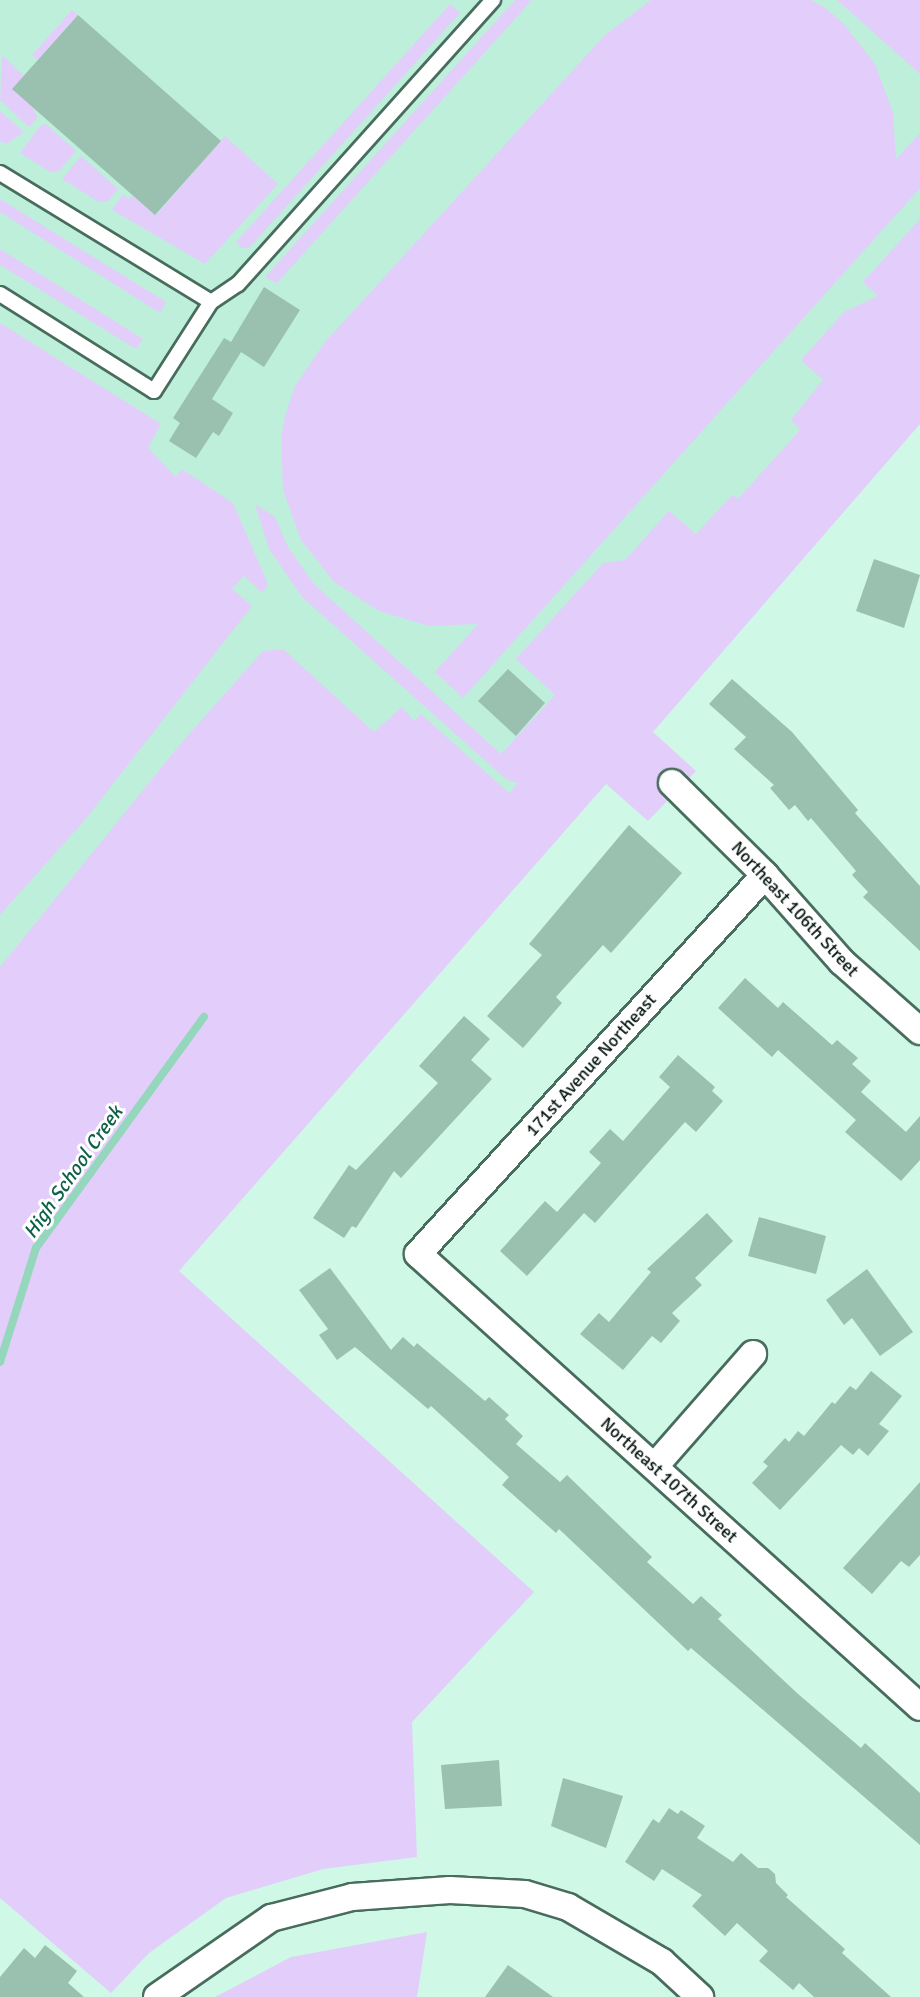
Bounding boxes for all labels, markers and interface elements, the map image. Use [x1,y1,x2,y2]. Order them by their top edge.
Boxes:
street label: Northeast 106th Street [727,837,863,981]
street label: 171st Avenue Northeast [521,989,661,1141]
water label: High School Creek [18,1101,128,1243]
street label: Northeast 107th Street [596,1413,742,1547]

